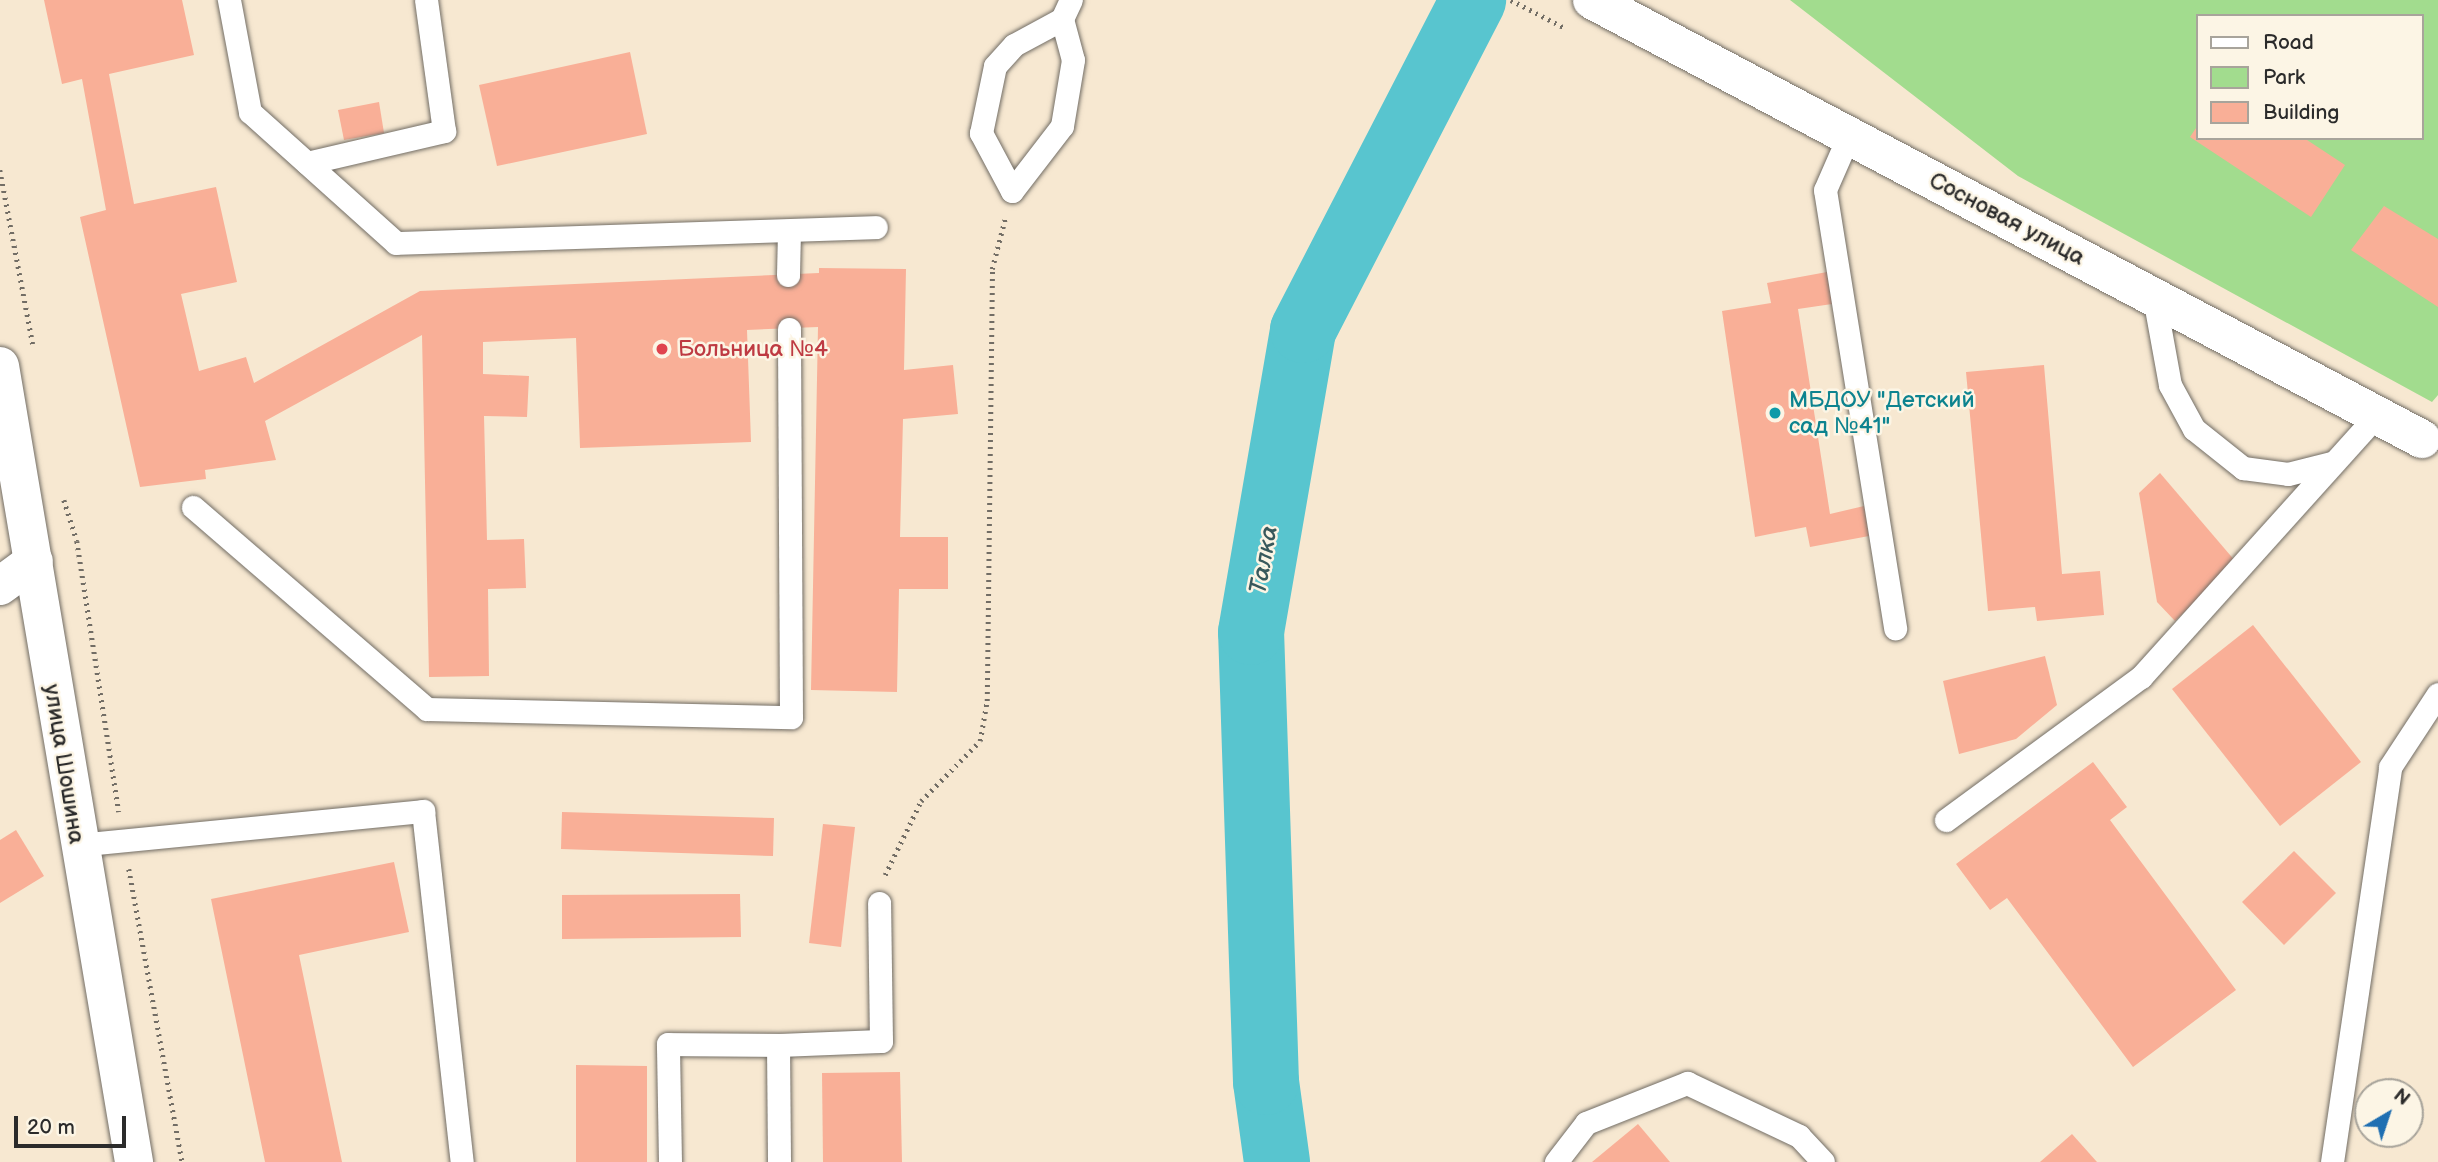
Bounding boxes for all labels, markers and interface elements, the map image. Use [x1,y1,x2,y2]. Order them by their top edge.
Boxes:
legend [2196,14,2424,140]
text: Road [2263,30,2314,55]
text: Park [2263,65,2305,90]
text: Building [2263,100,2339,125]
street label: Сосновая улица [1925,166,2089,272]
place label: Больница №4 [678,335,828,363]
marker: Больница №4 [652,339,672,359]
place label: МБДОУ "Детский сад №41" [1789,386,1975,440]
marker: МБДОУ "Детский сад №41" [1767,405,1783,421]
water label: Талка [1244,524,1284,596]
street label: улица Шошина [38,682,90,846]
north arrow [2354,1078,2424,1148]
text: N [2388,1084,2414,1111]
scale bar [18,1102,130,1146]
text: 20 m [27,1115,75,1140]

